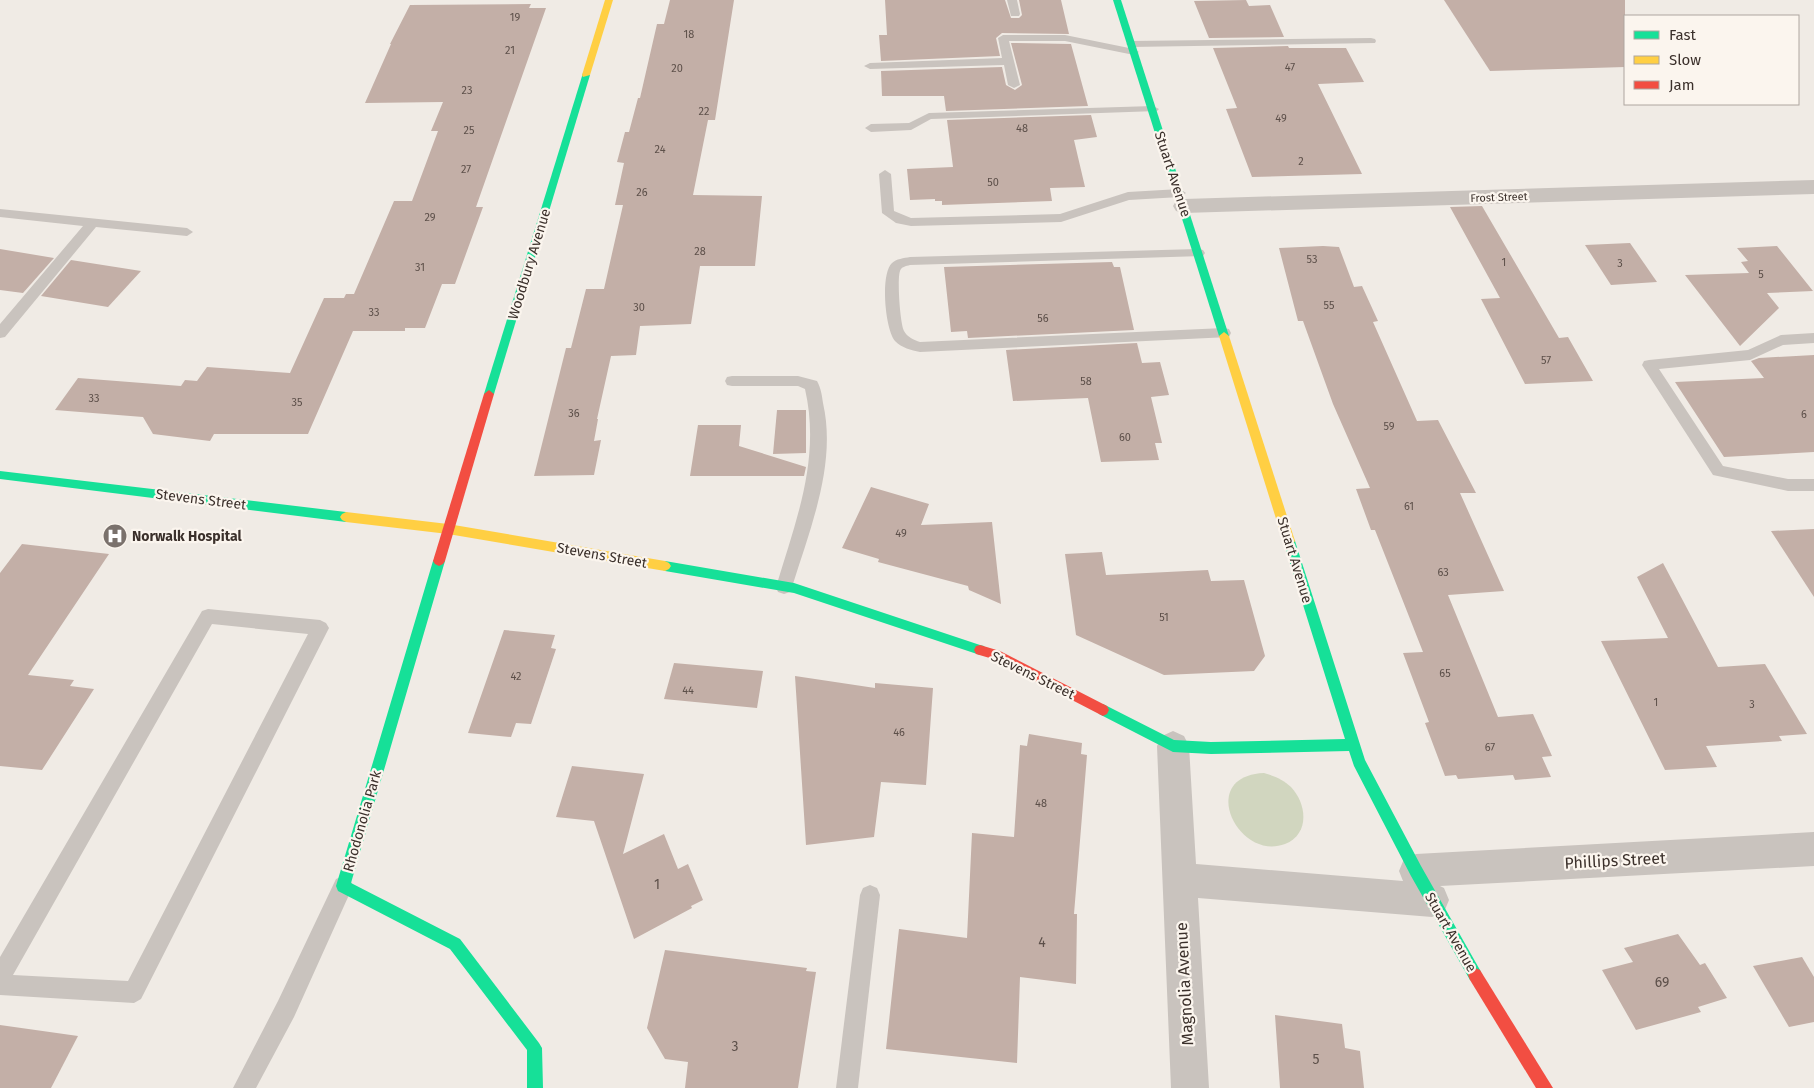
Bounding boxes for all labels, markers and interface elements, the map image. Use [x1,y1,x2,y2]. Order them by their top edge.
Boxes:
house number: 19 [510,11,520,24]
legend [1624,15,1799,105]
text: Fast [1669,26,1696,44]
house number: 18 [684,28,694,41]
house number: 21 [505,44,515,57]
text: Slow [1669,51,1701,69]
house number: 47 [1285,61,1295,74]
house number: 20 [671,62,683,75]
text: Jam [1669,76,1695,94]
house number: 23 [462,84,472,97]
house number: 22 [699,105,709,118]
house number: 49 [1275,112,1287,125]
house number: 48 [1016,122,1028,135]
house number: 25 [464,124,475,137]
street label: Stuart Avenue [1151,129,1194,219]
house number: 24 [655,143,666,156]
house number: 2 [1298,155,1304,168]
house number: 27 [461,163,471,176]
house number: 50 [987,176,999,189]
house number: 26 [636,186,648,199]
street label: Frost Street [1470,190,1528,205]
street label: Woodbury Avenue [505,207,554,322]
house number: 29 [424,211,436,224]
house number: 28 [694,245,706,258]
house number: 53 [1307,253,1317,266]
house number: 1 [1502,256,1506,269]
house number: 3 [1617,257,1623,270]
house number: 31 [415,261,425,274]
house number: 5 [1758,268,1764,281]
house number: 55 [1324,299,1335,312]
house number: 30 [633,301,645,314]
house number: 33 [369,306,379,319]
house number: 56 [1037,312,1049,325]
house number: 57 [1541,354,1551,367]
house number: 58 [1080,375,1092,388]
house number: 33 [89,392,99,405]
house number: 35 [292,396,303,409]
house number: 36 [568,407,580,420]
house number: 6 [1801,408,1807,421]
house number: 59 [1383,420,1395,433]
house number: 60 [1119,431,1131,444]
street label: Stevens Street [155,486,248,514]
house number: 61 [1404,500,1414,513]
street label: Stuart Avenue [1273,515,1316,605]
hospital icon: Norwalk Hospital [102,523,128,549]
house number: 49 [895,527,907,540]
place label: Norwalk Hospital [132,528,242,545]
street label: Stevens Street [556,539,649,572]
house number: 63 [1437,566,1449,579]
house number: 51 [1159,611,1169,624]
street label: Stevens Street [988,648,1078,703]
house number: 65 [1439,667,1451,680]
house number: 42 [510,670,522,683]
house number: 44 [682,684,694,697]
house number: 1 [1654,696,1658,709]
house number: 3 [1749,698,1755,711]
house number: 46 [893,726,905,739]
house number: 67 [1485,741,1495,754]
street label: Rhodonolia Park [340,768,385,874]
house number: 48 [1035,797,1047,810]
street label: Phillips Street [1564,848,1666,873]
house number: 1 [654,876,660,893]
street label: Stuart Avenue [1421,889,1480,975]
street label: Magnolia Avenue [1172,922,1197,1046]
house number: 4 [1038,934,1046,951]
house number: 69 [1655,974,1669,991]
house number: 3 [732,1038,739,1055]
house number: 5 [1312,1051,1320,1068]

